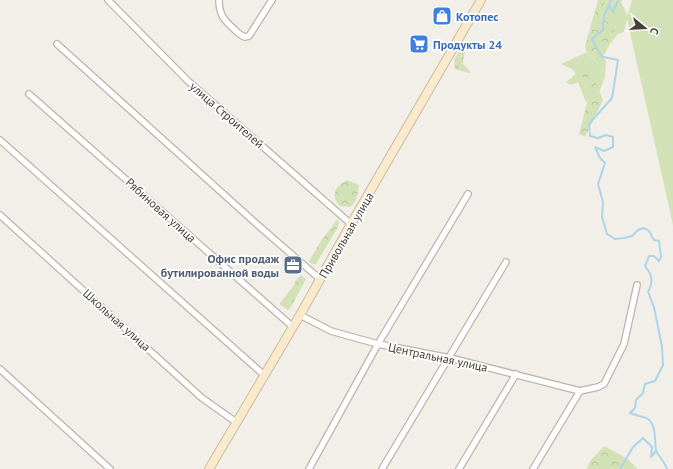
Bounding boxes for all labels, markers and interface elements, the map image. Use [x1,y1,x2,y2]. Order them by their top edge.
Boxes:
shop icon: Котопес [431,5,453,27]
north arrow [625,8,665,48]
place label: Котопес [456,9,498,24]
text: С [647,26,662,36]
supermarket icon: Продукты 24 [408,33,430,55]
place label: Продукты 24 [433,37,502,52]
street label: улица Строителей [187,79,267,151]
street label: Рябиновая улица [123,174,199,246]
street label: Привольная улица [315,189,377,281]
place label: Офис продаж бутилированной воды [161,251,280,280]
office icon: Офис продаж бутилированной воды [282,254,304,276]
street label: Школьная улица [80,286,154,354]
street label: Центральная улица [387,339,489,375]

